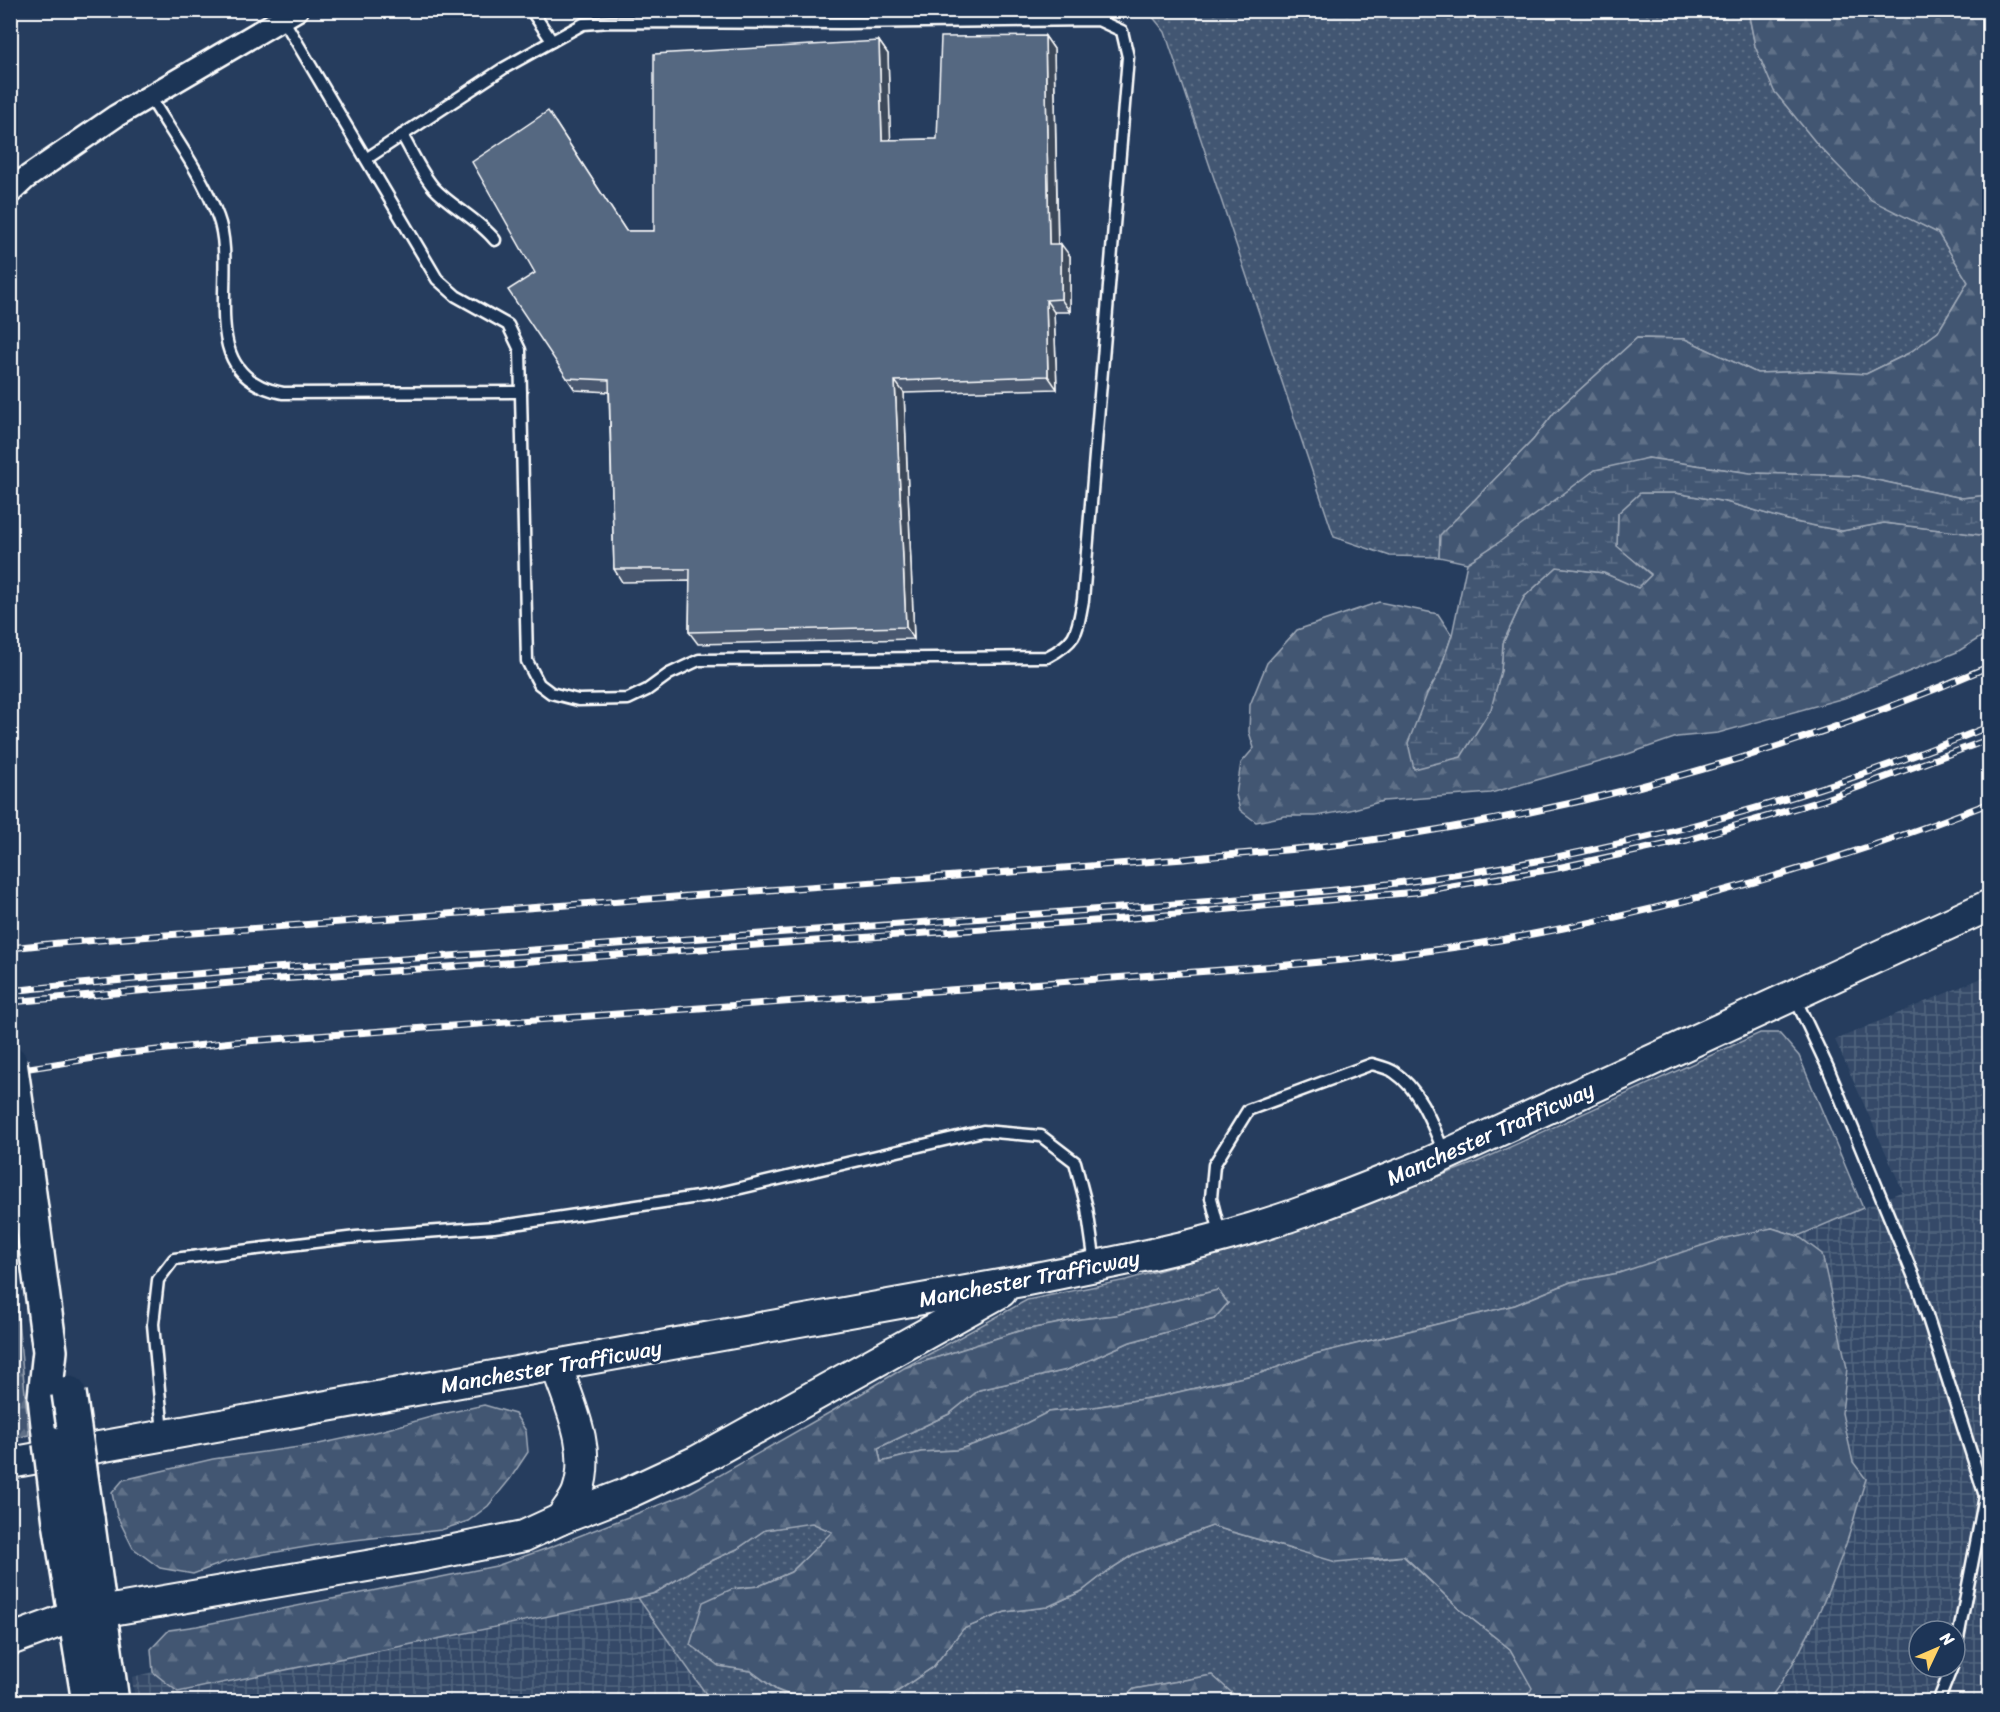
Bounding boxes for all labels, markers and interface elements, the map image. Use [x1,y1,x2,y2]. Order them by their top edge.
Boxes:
street label: Manchester Trafficway [1380,1070,1601,1197]
street label: Manchester Trafficway [915,1238,1143,1319]
street label: Manchester Trafficway [437,1328,665,1405]
north arrow [1907,1619,1967,1679]
text: N [1932,1624,1962,1654]

